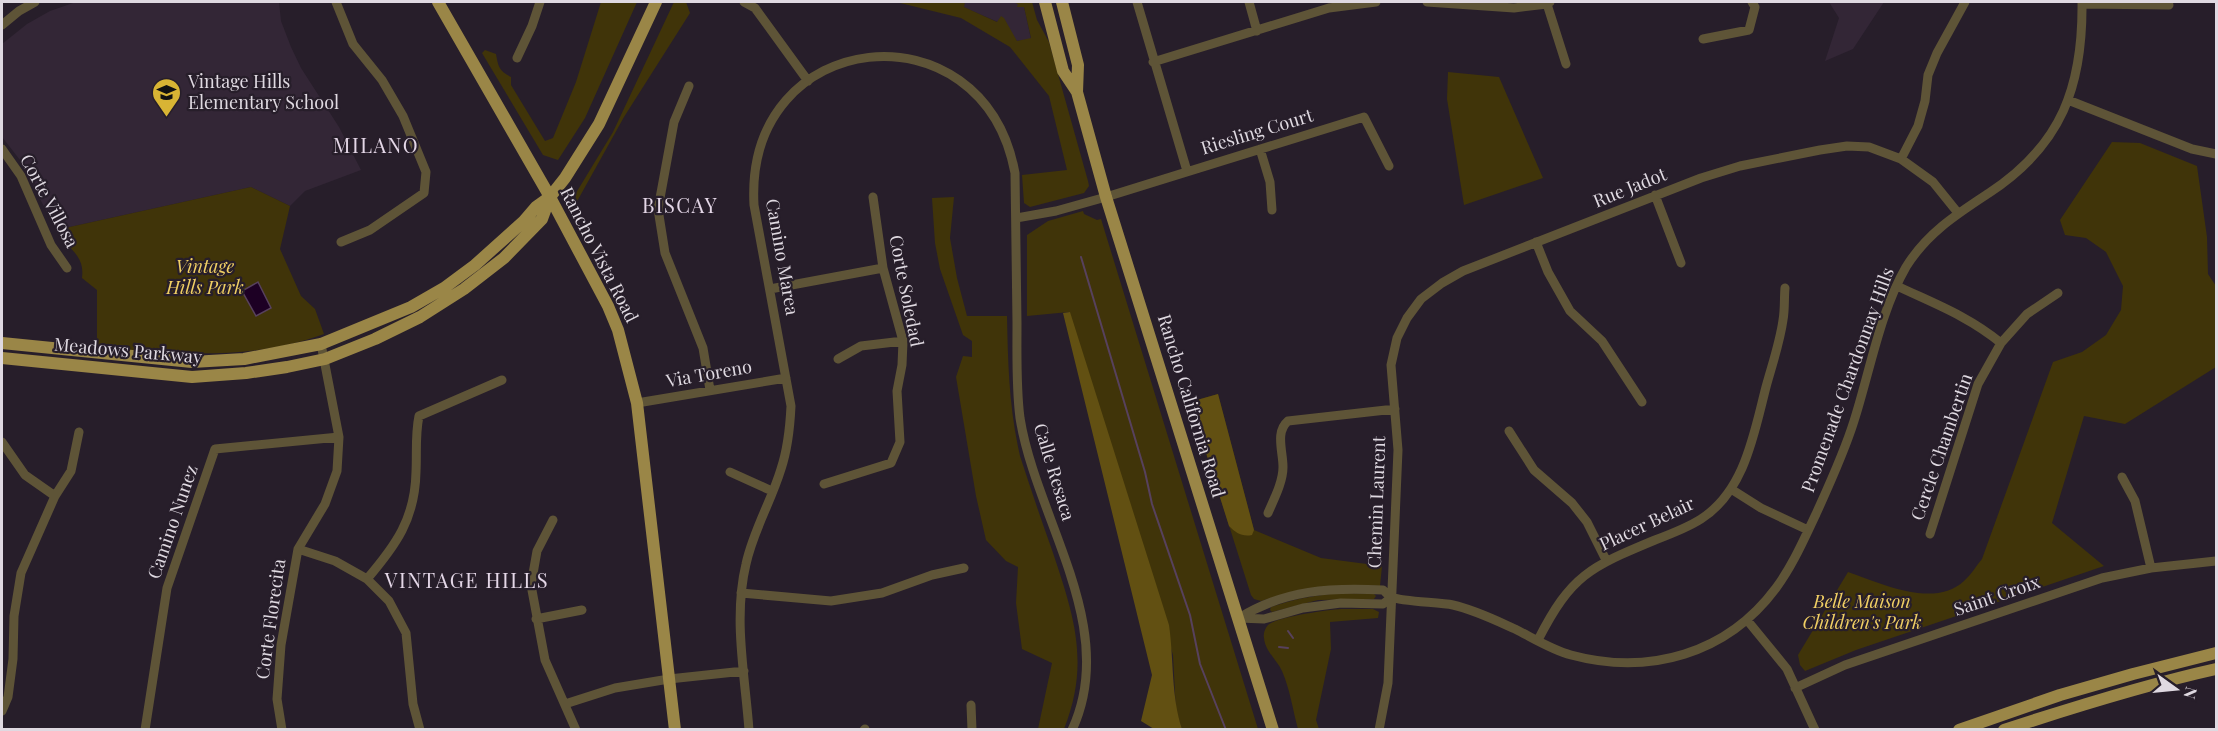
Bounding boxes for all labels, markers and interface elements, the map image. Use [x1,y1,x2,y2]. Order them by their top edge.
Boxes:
place label: Vintage Hills Elementary School [187,69,339,114]
school or university icon: Vintage Hills Elementary School [151,76,183,118]
street label: Riesling Court [1198,102,1316,159]
district label: MILANO [333,131,419,158]
street label: Corte Villosa [15,150,85,252]
street label: Rue Jadot [1590,161,1670,213]
street label: Rancho Vista Road [555,183,645,327]
district label: BISCAY [642,191,718,218]
street label: Camino Marea [761,197,805,317]
street label: Corte Soledad [884,233,930,349]
park label: Vintage Hills Park [165,254,244,299]
street label: Promenade Chardonnay Hills [1795,264,1899,495]
street label: Rancho California Road [1153,311,1231,501]
street label: Meadows Parkway [53,332,203,368]
street label: Via Toreno [663,354,754,393]
street label: Cercle Chambertin [1905,370,1978,523]
street label: Calle Resaca [1029,420,1081,523]
street label: Chemin Laurent [1362,435,1390,569]
street label: Camino Nunez [141,462,203,582]
street label: Placer Belair [1595,491,1698,556]
street label: Corte Florecita [250,557,290,681]
district label: VINTAGE HILLS [384,566,549,593]
street label: Saint Croix [1950,569,2044,621]
park label: Belle Maison Children's Park [1802,589,1922,634]
north arrow [2146,659,2206,719]
text: N [2179,685,2203,702]

